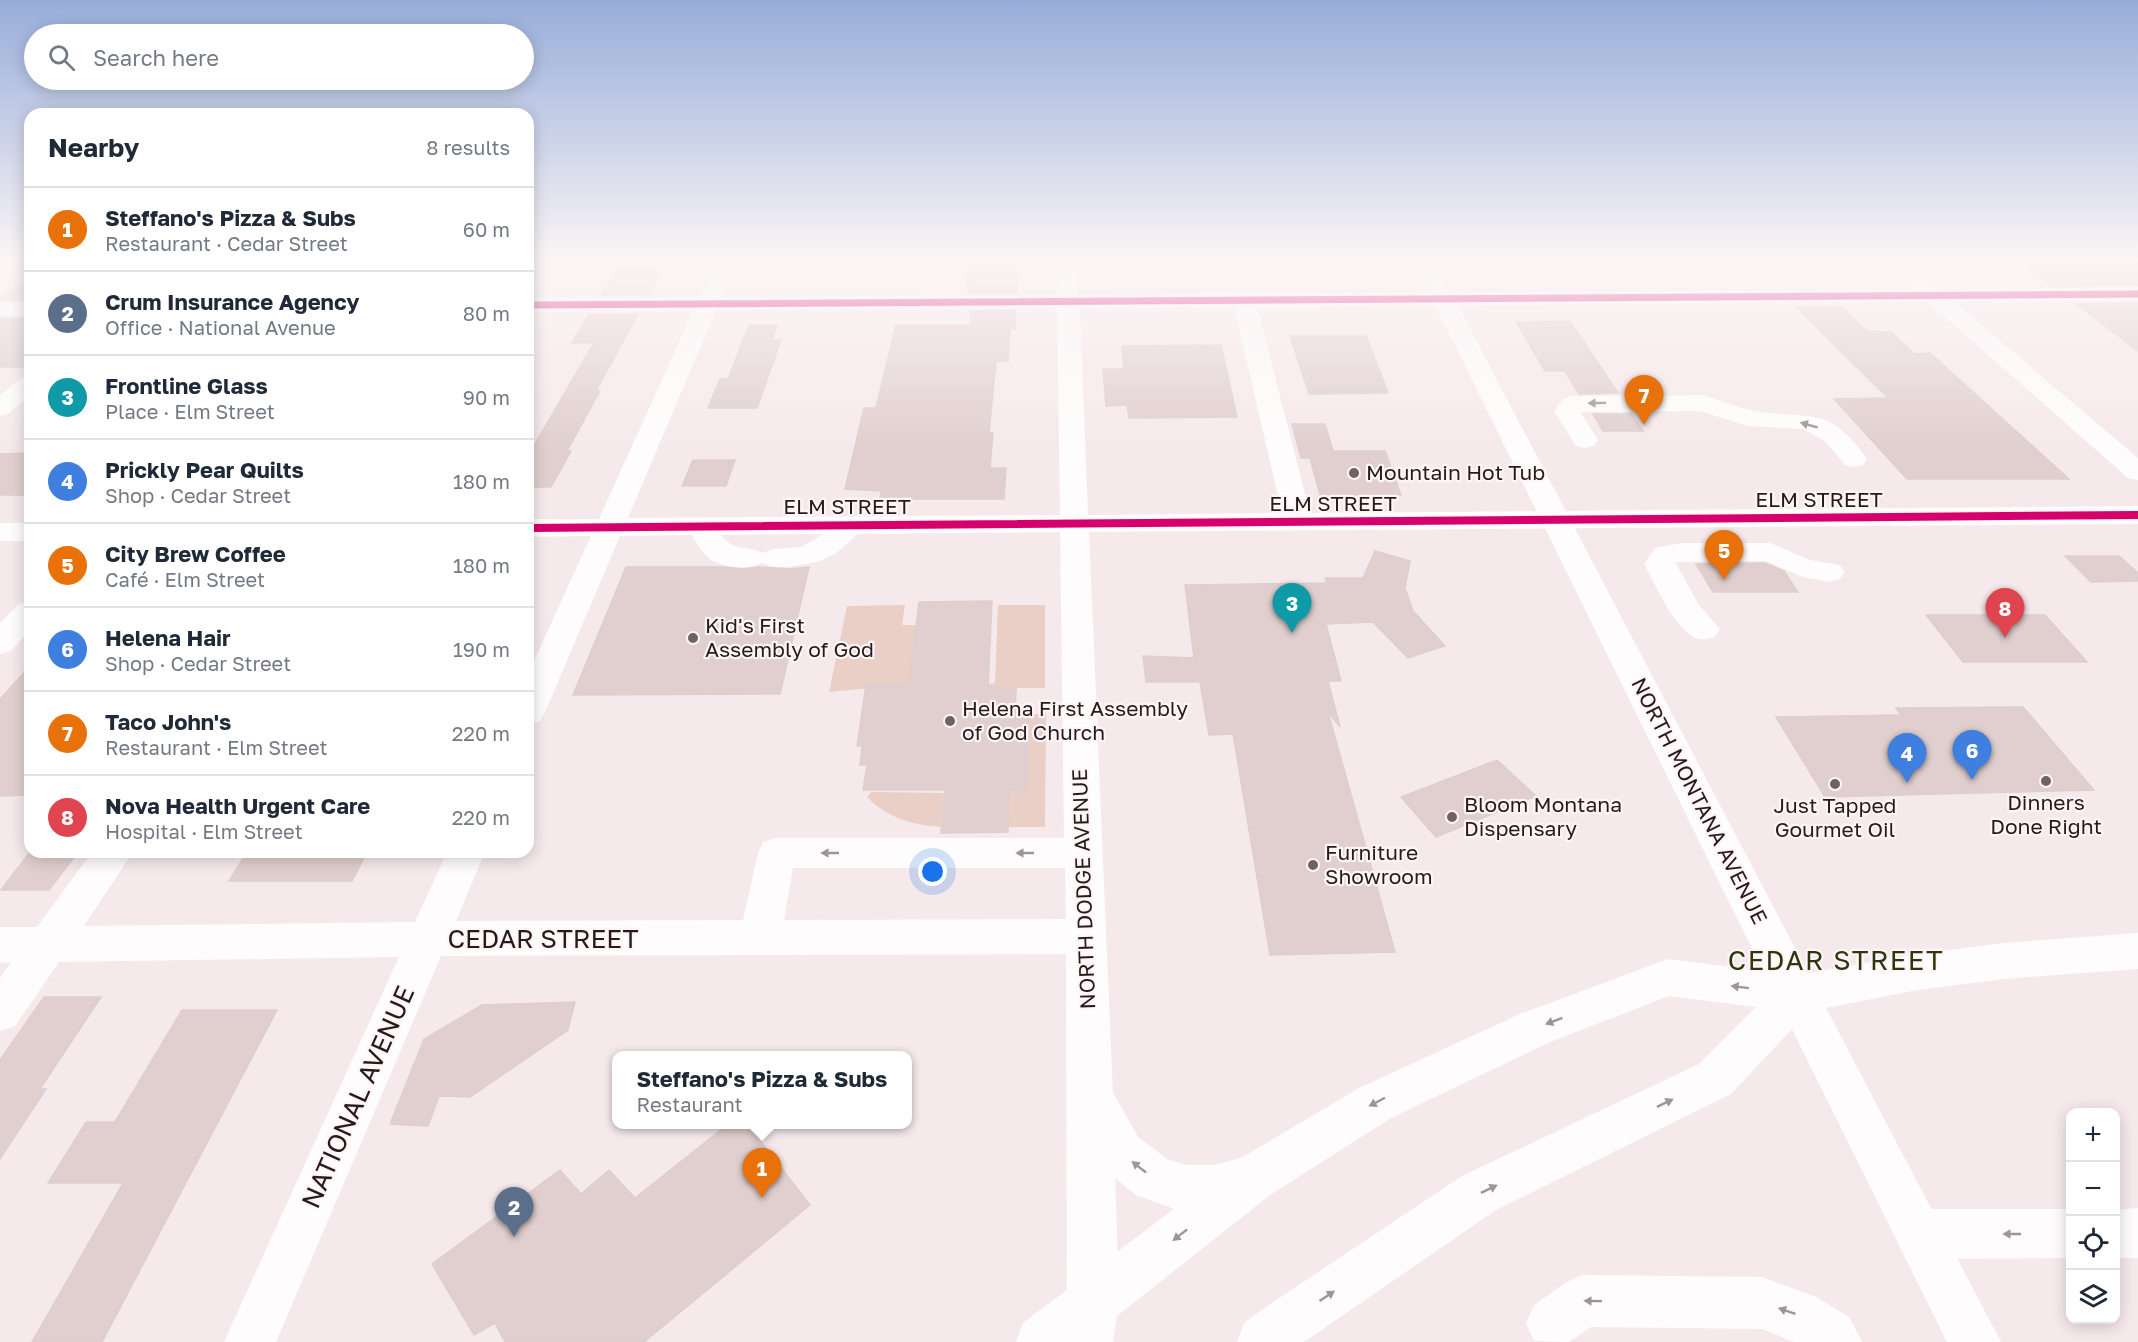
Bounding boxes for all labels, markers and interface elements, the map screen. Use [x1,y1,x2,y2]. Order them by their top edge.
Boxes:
search box [24,24,534,90]
icon: search [45,41,78,74]
text: Search here [93,44,219,71]
text: Nearby [48,132,139,163]
text: 8 results [426,135,510,159]
text: Steffano's Pizza & Subs [105,204,356,231]
text: 1 [62,217,73,241]
text: 60 m [463,217,510,241]
text: Restaurant · Cedar Street [105,231,348,255]
text: Crum Insurance Agency [105,288,359,315]
text: 2 [61,301,74,325]
text: 80 m [463,301,510,325]
text: Office · National Avenue [105,315,336,339]
text: Frontline Glass [105,372,268,399]
pin: 7 [1624,376,1664,425]
text: 3 [61,385,74,409]
text: 90 m [463,385,510,409]
one-way arrow [1587,398,1606,407]
text: Place · Elm Street [105,399,275,423]
one-way arrow [1800,420,1818,429]
text: Prickly Pear Quilts [105,456,304,483]
place label: Mountain Hot Tub [1366,459,1545,485]
marker: Mountain Hot Tub [1347,466,1361,480]
text: 4 [61,469,74,493]
text: 180 m [453,469,510,493]
text: Shop · Cedar Street [105,483,291,507]
street label: ELM STREET [1755,486,1883,512]
street label: ELM STREET [1269,490,1397,516]
street label: ELM STREET [783,493,911,519]
pin: 5 [1704,530,1744,580]
text: City Brew Coffee [105,540,286,567]
text: 5 [61,553,74,577]
text: 180 m [453,553,510,577]
text: Café · Elm Street [105,567,265,591]
pin: 3 [1272,584,1312,633]
pin: 8 [1986,588,2024,638]
place label: Kid's First Assembly of God [705,612,874,662]
text: Helena Hair [105,624,231,651]
marker: Kid's First Assembly of God [686,631,700,645]
text: 6 [61,637,74,661]
text: 190 m [453,637,510,661]
text: Shop · Cedar Street [105,651,291,675]
street label: NORTH MONTANA AVENUE [1626,673,1773,928]
place label: Helena First Assembly of God Church [962,695,1188,745]
text: Taco John's [105,708,231,735]
marker: Helena First Assembly of God Church [943,714,957,728]
text: 7 [62,721,73,745]
text: 220 m [452,721,510,745]
pin: 6 [1952,730,1992,780]
pin: 4 [1888,734,1926,783]
text: Restaurant · Elm Street [105,735,328,759]
street label: NORTH DODGE AVENUE [1066,768,1100,1010]
marker: Dinners Done Right [2039,774,2053,788]
marker: Just Tapped Gourmet Oil [1828,777,1842,791]
place label: Dinners Done Right [1990,789,2102,839]
place label: Bloom Montana Dispensary [1464,791,1622,841]
text: Nova Health Urgent Care [105,792,370,819]
place label: Just Tapped Gourmet Oil [1773,792,1897,842]
text: 8 [61,805,74,829]
text: 220 m [452,805,510,829]
marker: Bloom Montana Dispensary [1445,810,1459,824]
text: Hospital · Elm Street [105,819,303,843]
place label: Furniture Showroom [1325,839,1433,889]
one-way arrow [820,848,839,858]
one-way arrow [1015,848,1034,858]
your location [918,857,947,886]
marker: Furniture Showroom [1306,858,1320,872]
street label: CEDAR STREET [447,923,639,954]
district label: CEDAR STREET [1728,944,1944,976]
street label: NATIONAL AVENUE [295,981,421,1213]
one-way arrow [1730,982,1749,991]
one-way arrow [1544,1016,1562,1026]
popup [612,1051,912,1129]
text: Steffano's Pizza & Subs [637,1065,887,1092]
text: Restaurant [637,1092,743,1116]
one-way arrow [1368,1097,1385,1107]
one-way arrow [1656,1099,1673,1108]
map controls [2066,1108,2120,1324]
button: + [2066,1108,2120,1162]
pin: 1 [742,1148,782,1198]
one-way arrow [1131,1161,1147,1174]
button: − [2066,1162,2120,1216]
one-way arrow [1481,1184,1498,1193]
pin: 2 [494,1188,534,1237]
button: locate [2066,1216,2120,1270]
one-way arrow [1173,1228,1188,1240]
one-way arrow [2002,1229,2021,1239]
button: layers [2066,1270,2120,1324]
one-way arrow [1318,1290,1334,1302]
one-way arrow [1584,1296,1603,1306]
one-way arrow [1778,1306,1796,1316]

